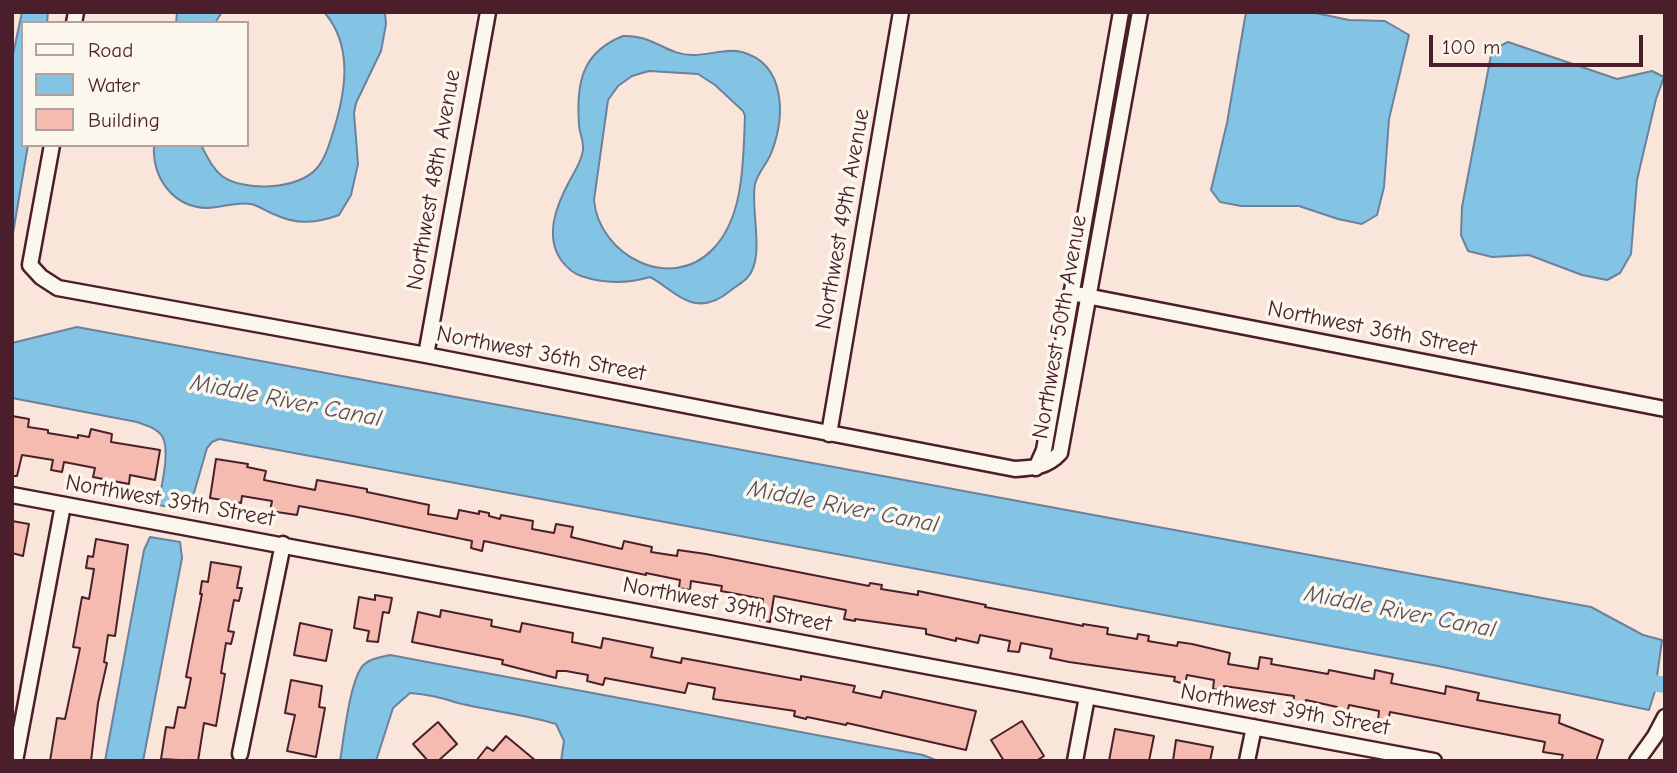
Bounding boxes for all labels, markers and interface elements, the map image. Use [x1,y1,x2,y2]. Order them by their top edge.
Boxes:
legend [21,21,248,147]
scale bar [1432,21,1646,65]
text: 100 m [1442,35,1500,59]
text: Road [88,38,133,62]
street label: Northwest 48th Avenue [401,67,467,293]
text: Water [88,73,140,97]
street label: Northwest 49th Avenue [810,106,876,332]
text: Building [88,108,160,132]
street label: Northwest 50th Avenue [1027,213,1093,441]
street label: Northwest 36th Street [1265,295,1479,363]
street label: Northwest 36th Street [434,320,648,388]
water label: Middle River Canal [188,368,384,434]
street label: Northwest 39th Street [63,469,277,533]
water label: Middle River Canal [745,474,941,540]
street label: Northwest 39th Street [620,571,834,639]
water label: Middle River Canal [1302,579,1498,645]
street label: Northwest 39th Street [1178,678,1392,742]

